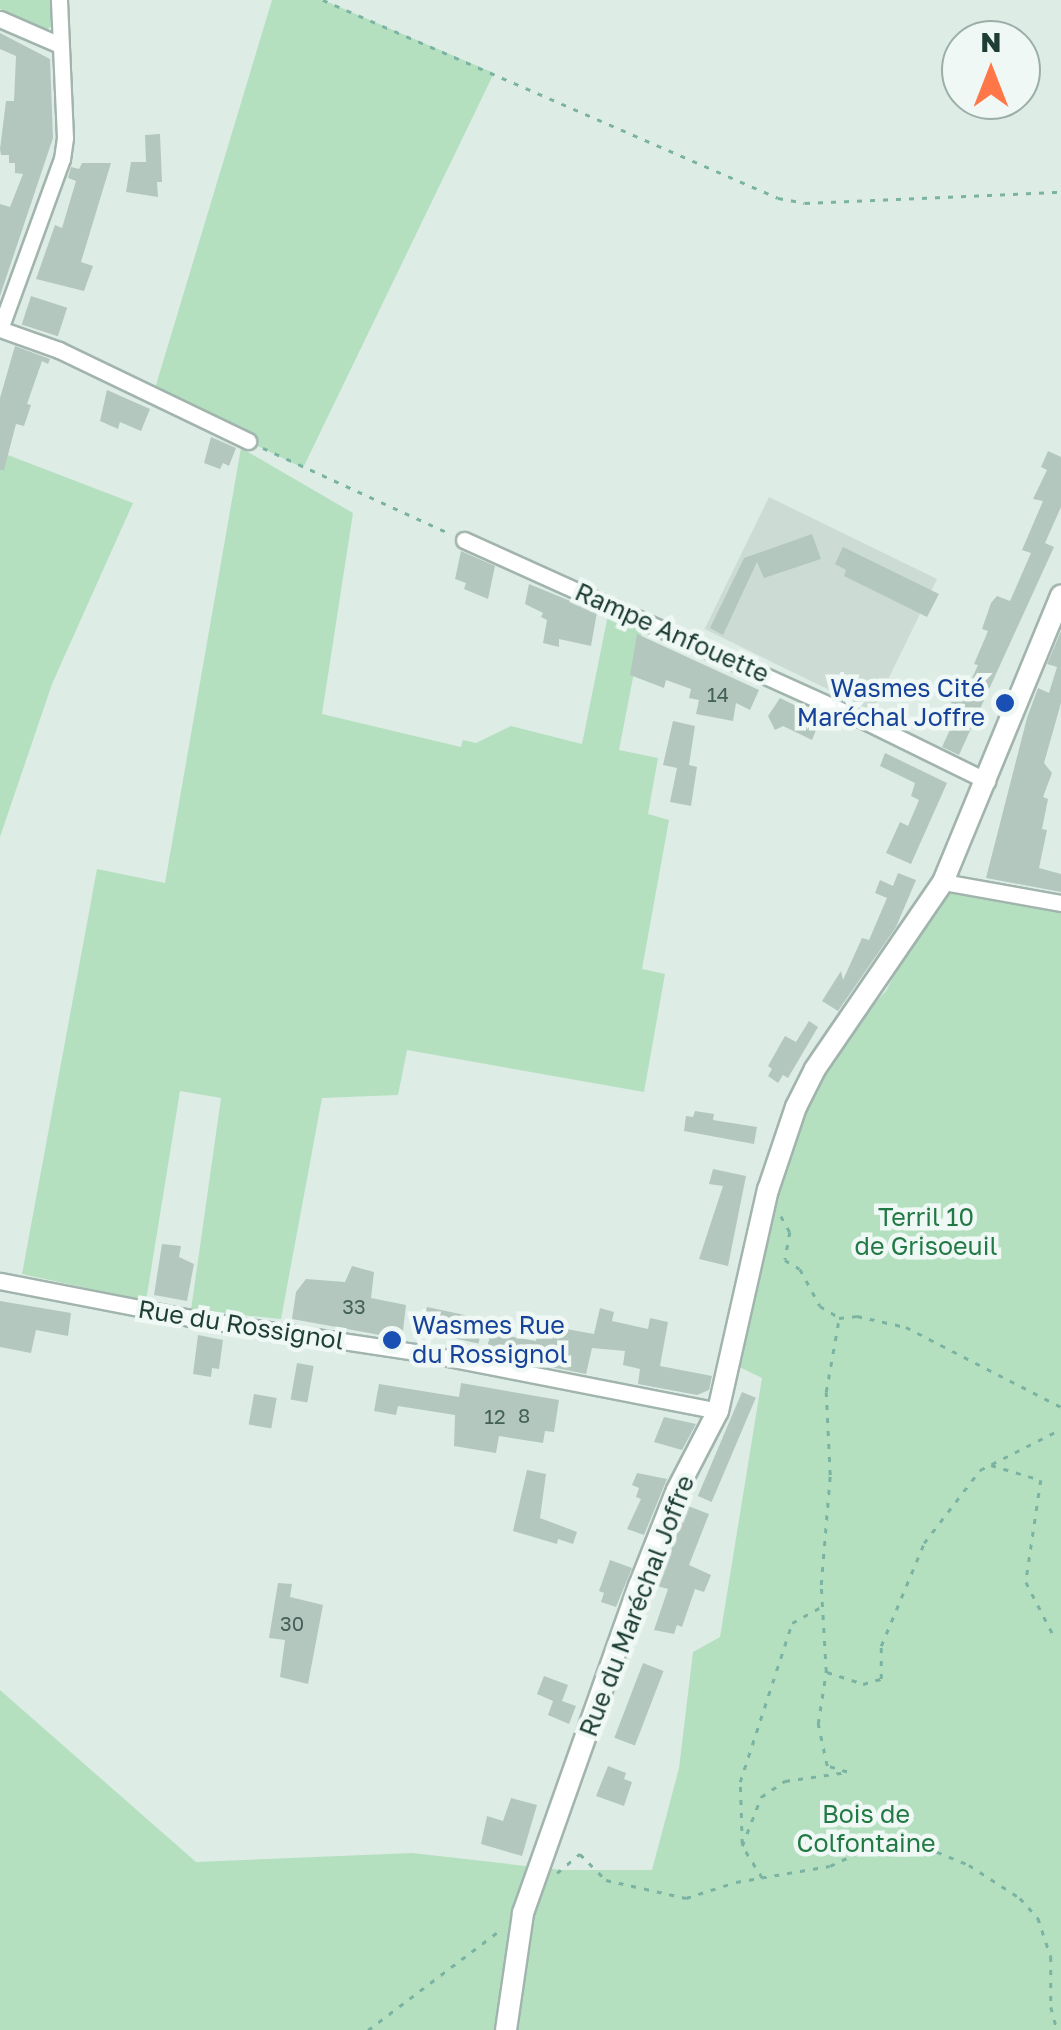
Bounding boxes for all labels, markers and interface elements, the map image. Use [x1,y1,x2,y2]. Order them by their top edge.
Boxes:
north arrow [941,20,1041,120]
text: N [980,25,1002,58]
street label: Rampe Anfouette [570,577,774,689]
place label: Wasmes Cité Maréchal Joffre [797,674,985,733]
house number: 14 [707,682,729,706]
marker: Wasmes Cité Maréchal Joffre [994,692,1016,714]
park label: Terril 10 de Grisoeuil [855,1203,997,1262]
street label: Rue du Rossignol [136,1294,346,1356]
house number: 33 [342,1294,366,1318]
place label: Wasmes Rue du Rossignol [412,1311,567,1370]
marker: Wasmes Rue du Rossignol [381,1329,403,1351]
house number: 8 [518,1403,530,1427]
house number: 12 [484,1404,506,1428]
street label: Rue du Maréchal Joffre [573,1471,701,1741]
house number: 30 [280,1611,304,1635]
park label: Bois de Colfontaine [796,1800,936,1859]

